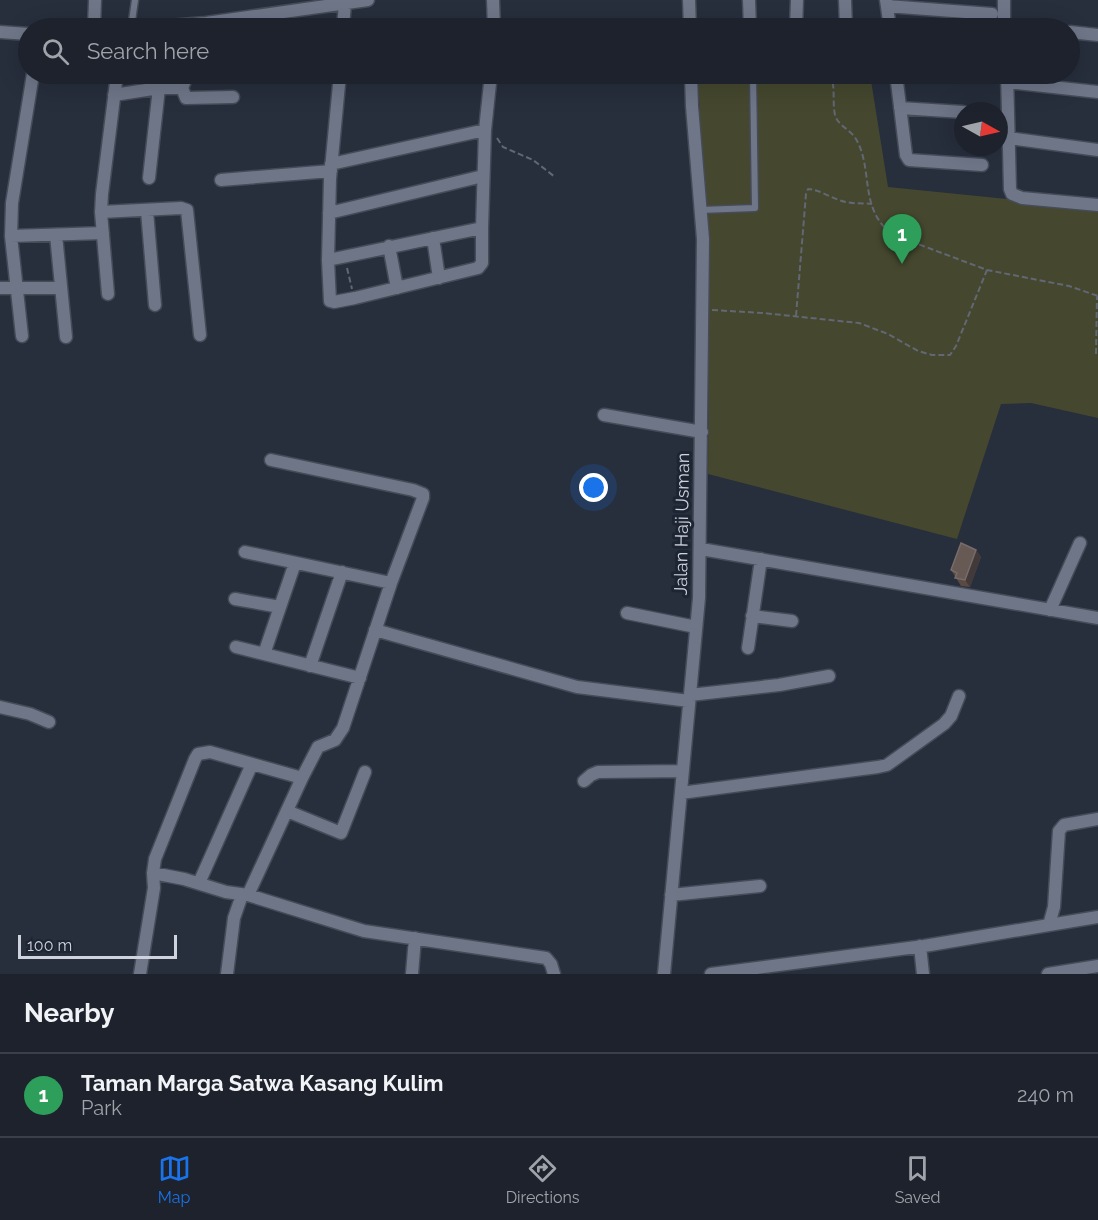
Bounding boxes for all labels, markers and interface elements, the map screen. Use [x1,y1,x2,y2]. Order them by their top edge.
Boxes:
search box [18,18,1080,84]
icon: search [39,35,72,68]
text: Search here [87,38,209,64]
north arrow [954,102,1008,156]
pin: 1 [882,214,922,264]
street label: Jalan Haji Usman [670,453,693,595]
your location [579,473,608,502]
scale bar [18,932,177,960]
text: 100 m [27,936,72,955]
text: Nearby [24,998,114,1028]
text: Taman Marga Satwa Kasang Kulim [81,1070,444,1096]
text: 1 [39,1083,48,1107]
text: 240 m [1017,1083,1074,1107]
text: Park [81,1096,122,1120]
tab: Map [158,1152,191,1207]
tab: Directions [506,1152,580,1207]
tab: Saved [895,1152,940,1207]

